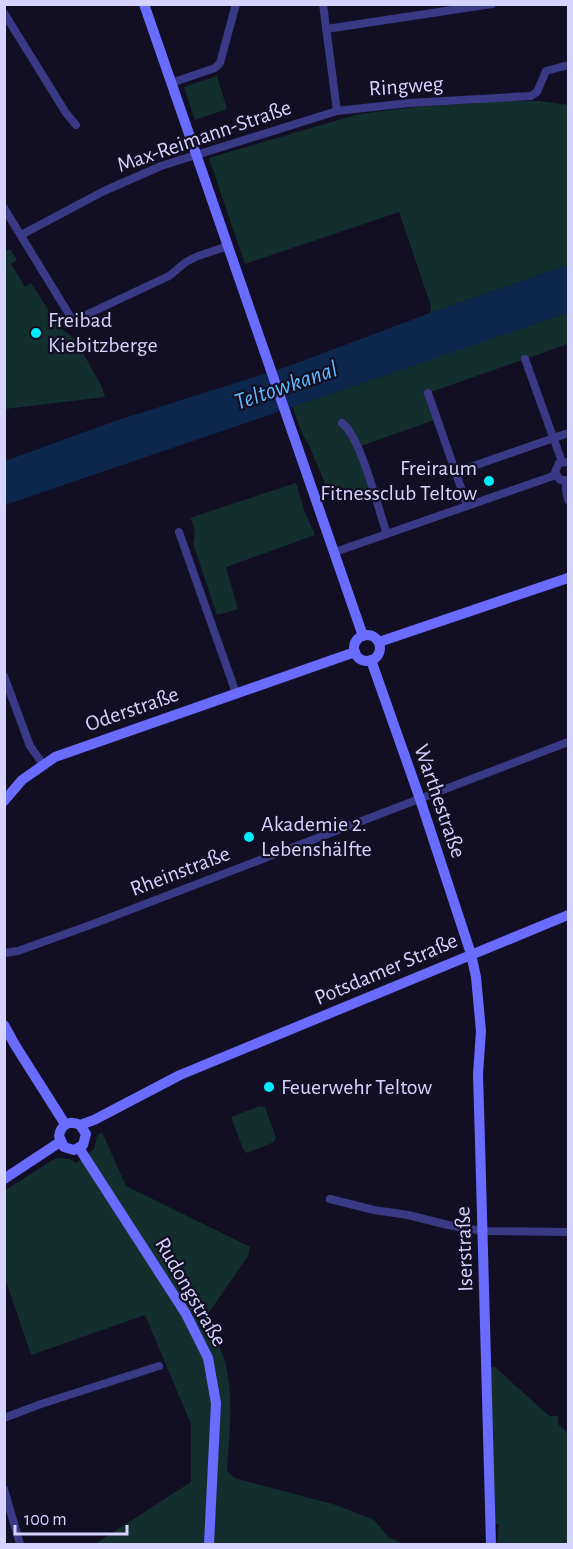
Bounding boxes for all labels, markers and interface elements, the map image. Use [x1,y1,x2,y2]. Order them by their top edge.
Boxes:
street label: Ringweg [368,72,444,100]
street label: Max-Reimann-Straße [114,96,294,176]
place label: Freibad Kiebitzberge [48,309,158,356]
marker: Freibad Kiebitzberge [29,326,43,340]
water label: Teltowkanal [231,357,341,415]
place label: Freiraum Fitnessclub Teltow [320,457,477,504]
marker: Freiraum Fitnessclub Teltow [482,474,496,488]
street label: Oderstraße [82,683,182,735]
street label: Warthestraße [410,741,470,861]
place label: Akademie 2. Lebenshälfte [261,813,372,860]
marker: Akademie 2. Lebenshälfte [242,830,256,844]
street label: Rheinstraße [127,842,233,900]
street label: Potsdamer Straße [311,929,461,1009]
place label: Feuerwehr Teltow [281,1076,432,1098]
marker: Feuerwehr Teltow [262,1080,276,1094]
street label: Iserstraße [452,1206,476,1292]
street label: Rudongstraße [151,1234,231,1350]
scale bar [15,1498,128,1536]
text: 100 m [24,1511,67,1529]

